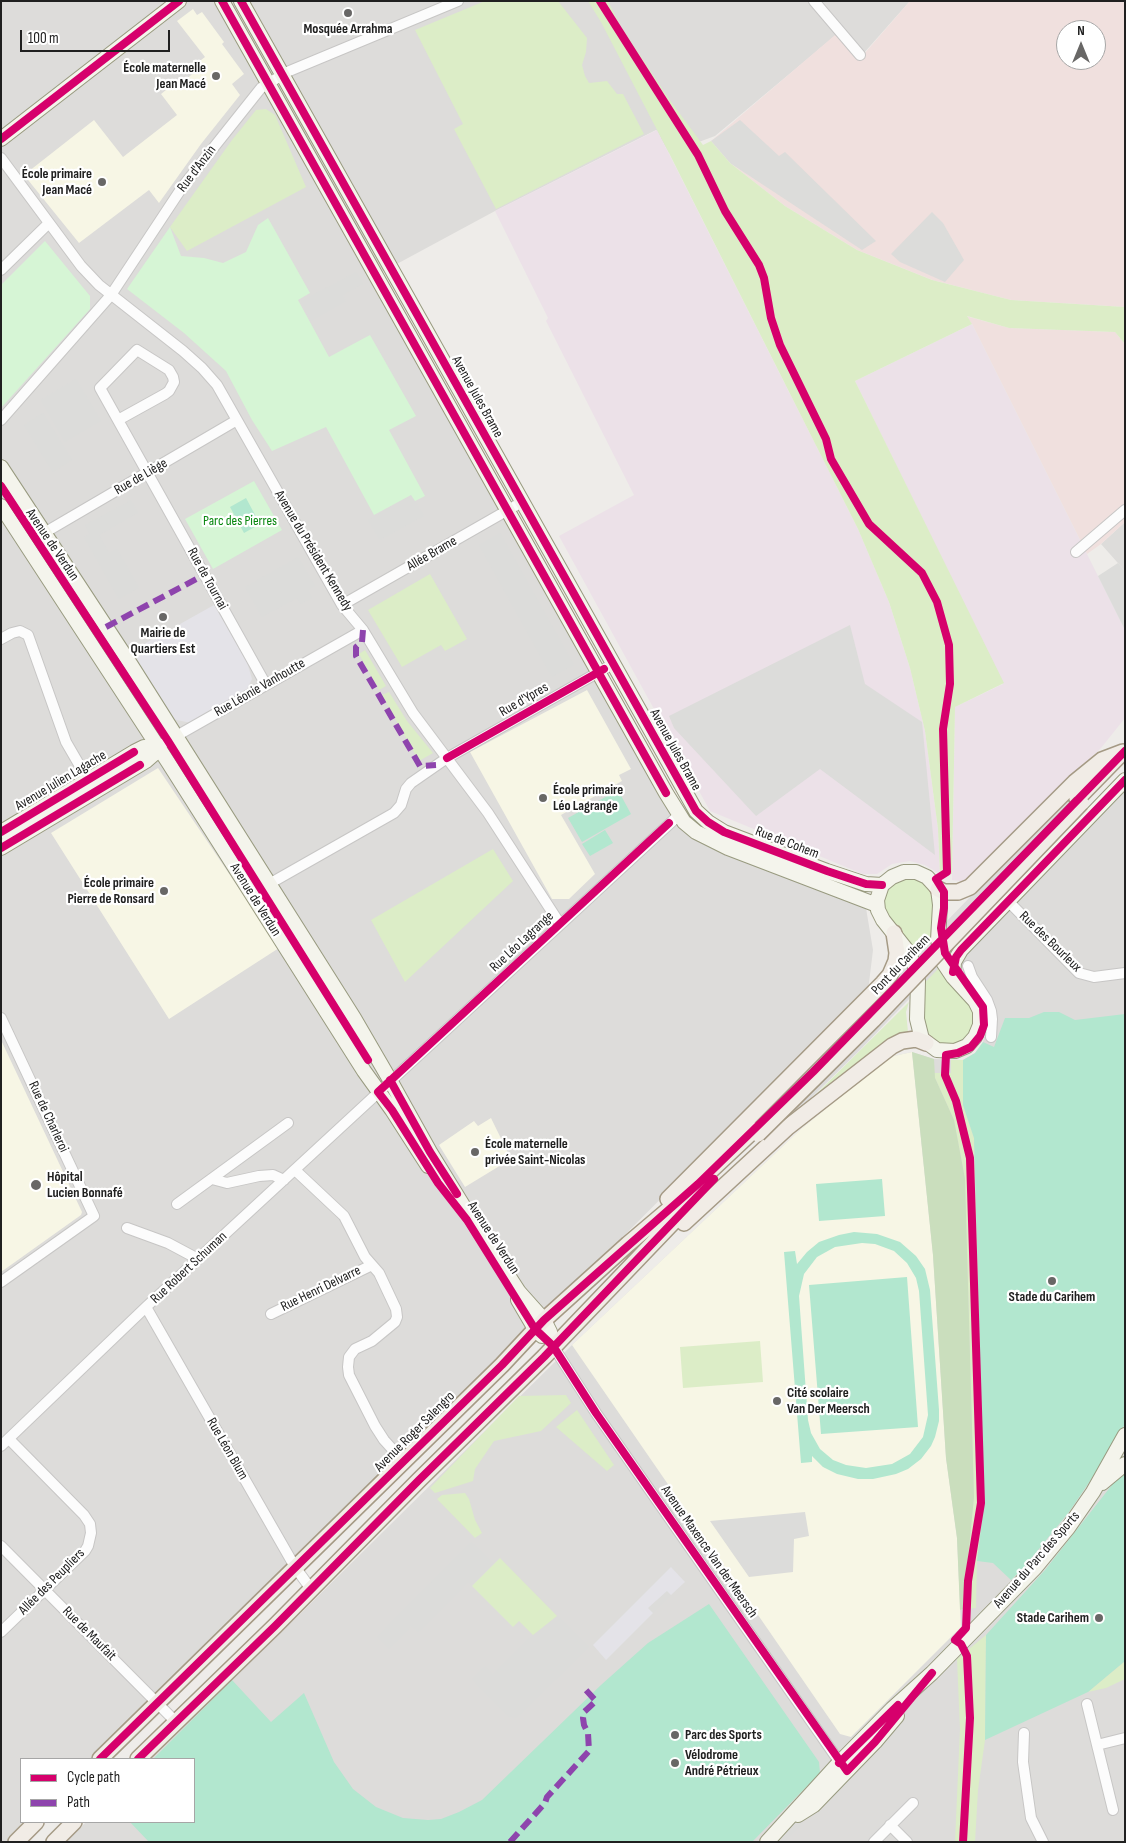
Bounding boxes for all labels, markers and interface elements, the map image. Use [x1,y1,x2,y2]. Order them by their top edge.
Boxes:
marker: Mosquée Arrahma [342,7,354,19]
scale bar [22,20,172,52]
north arrow [1056,20,1106,70]
place label: Mosquée Arrahma [304,21,392,37]
text: N [1077,22,1085,39]
text: 100 m [28,29,59,48]
place label: École maternelle Jean Macé [123,60,206,92]
marker: École maternelle Jean Macé [210,70,222,82]
street label: Rue d'Anzin [174,142,220,196]
place label: École primaire Jean Macé [22,166,92,198]
marker: École primaire Jean Macé [96,176,108,188]
street label: Avenue Jules Brame [448,353,506,441]
street label: Rue de Liège [111,455,171,499]
street label: Avenue du Président Kennedy [270,488,356,614]
street label: Avenue de Verdun [22,506,82,584]
park label: Parc des Pierres [203,513,277,529]
street label: Allée Brame [404,533,460,575]
street label: Rue de Tournai [183,545,231,613]
marker: Mairie de Quartiers Est [157,611,169,623]
place label: Mairie de Quartiers Est [131,625,195,658]
street label: Rue Léonie Vanhoutte [212,655,308,721]
street label: Rue d'Ypres [497,679,551,721]
street label: Avenue Jules Brame [646,706,704,794]
street label: Avenue Julien Lagache [12,747,110,815]
place label: École primaire Léo Lagrange [553,782,623,814]
marker: École primaire Léo Lagrange [537,792,549,804]
street label: Rue de Cohem [753,823,821,863]
street label: Avenue de Verdun [226,860,284,940]
place label: École primaire Pierre de Ronsard [67,875,154,908]
marker: École primaire Pierre de Ronsard [158,885,170,897]
street label: Rue Léo Lagrange [487,908,557,976]
street label: Rue des Bourleux [1015,908,1085,976]
street label: Pont du Carihem [868,931,934,999]
street label: Rue de Charleroi [24,1079,72,1155]
place label: École maternelle privée Saint-Nicolas [485,1136,585,1168]
marker: École maternelle privée Saint-Nicolas [469,1146,481,1158]
place label: Hôpital Lucien Bonnafé [47,1169,123,1202]
marker: Hôpital Lucien Bonnafé [29,1178,43,1192]
street label: Avenue de Verdun [463,1199,523,1277]
street label: Rue Robert Schuman [147,1228,231,1308]
street label: Rue Henri Delvarre [278,1262,364,1316]
marker: Stade du Carihem [1046,1275,1058,1287]
place label: Stade du Carihem [1009,1289,1095,1305]
place label: Cité scolaire Van Der Meersch [787,1385,870,1418]
street label: Avenue Roger Salengro [371,1388,459,1476]
marker: Cité scolaire Van Der Meersch [771,1395,783,1407]
street label: Rue Léon Blum [203,1415,251,1483]
street label: Avenue Maxence Van der Meersch [657,1483,761,1621]
street label: Avenue du Parc des Sports [990,1508,1084,1612]
street label: Allée des Peupliers [15,1545,89,1619]
street label: Rue de Maufait [58,1603,120,1665]
place label: Stade Carihem [1017,1610,1089,1626]
marker: Stade Carihem [1093,1612,1105,1624]
place label: Parc des Sports [685,1727,762,1743]
marker: Parc des Sports [669,1729,681,1741]
place label: Vélodrome André Pétrieux [685,1747,759,1780]
marker: Vélodrome André Pétrieux [669,1757,681,1769]
legend [20,1758,195,1823]
text: Cycle path [67,1768,120,1787]
text: Path [67,1793,90,1812]

